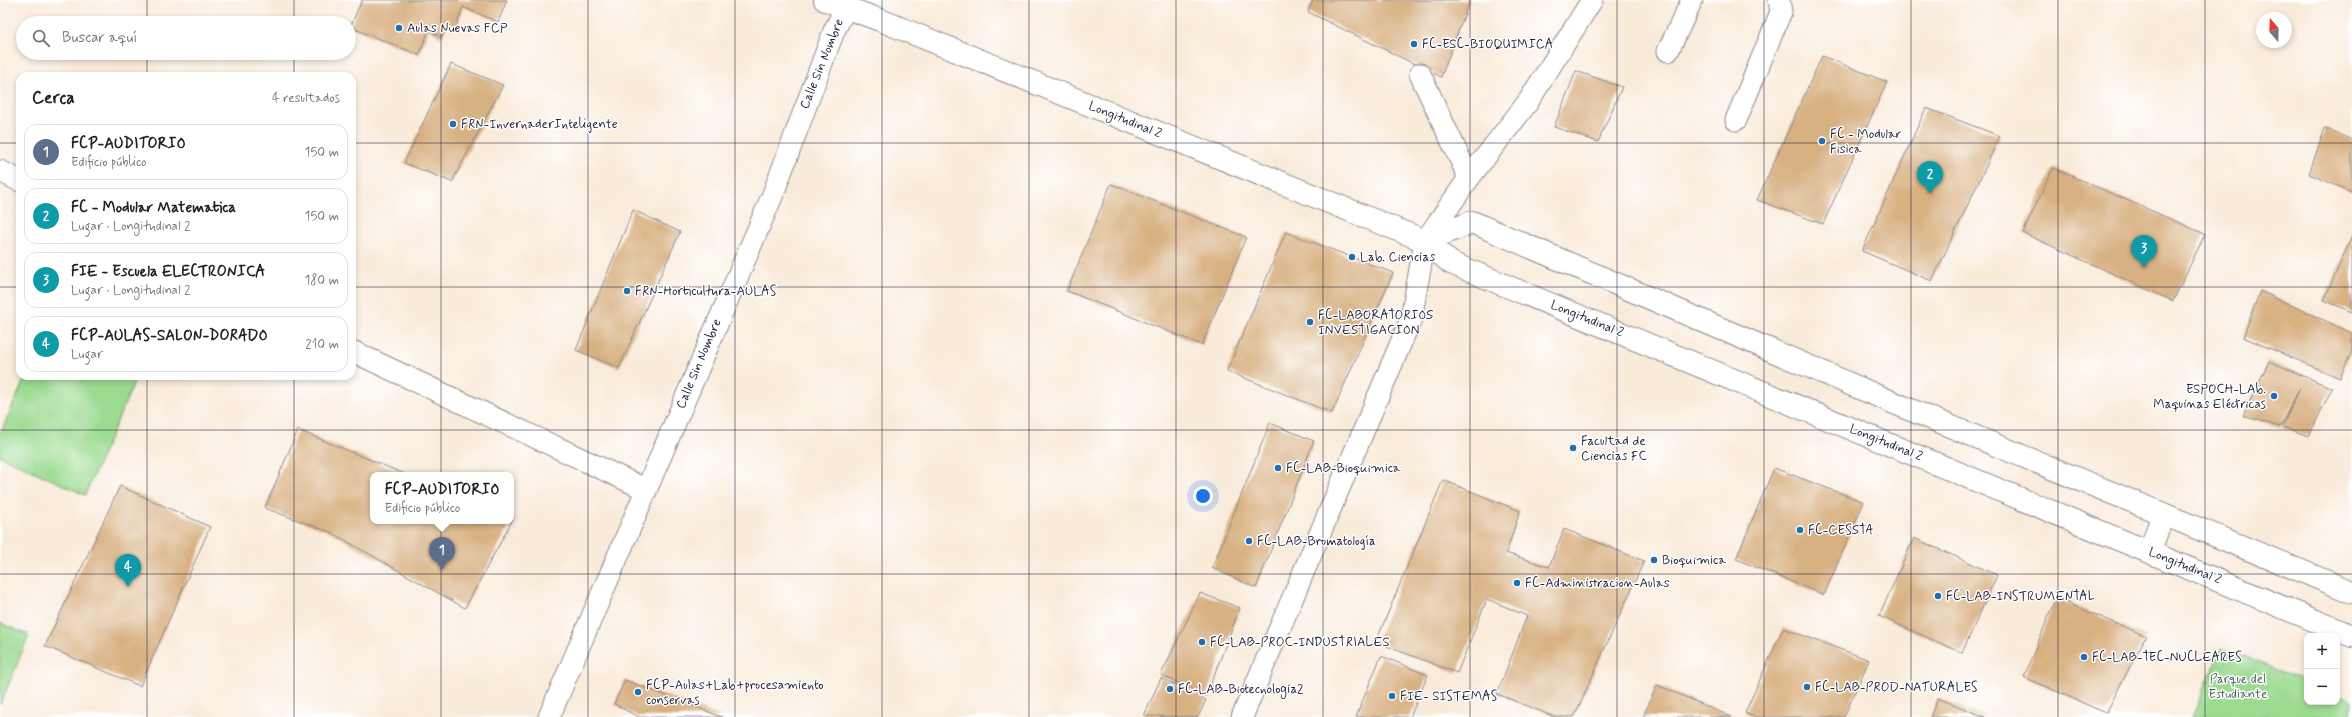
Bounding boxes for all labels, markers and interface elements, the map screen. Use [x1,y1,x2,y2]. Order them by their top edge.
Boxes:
north arrow [2256,12,2292,48]
search box [16,16,356,60]
street label: Calle Sin Nombre [796,16,848,112]
place label: Aulas Nuevas FCP [407,20,508,37]
marker: Aulas Nuevas FCP [394,23,404,33]
icon: search [30,27,52,49]
text: Buscar aquí [62,28,137,48]
place label: FC-ESC-BIOQUIMICA [1422,36,1553,53]
marker: FC-ESC-BIOQUIMICA [1409,39,1419,49]
text: Cerca [32,87,75,109]
text: 4 resultados [272,90,340,107]
street label: Longitudinal 2 [1086,98,1165,144]
place label: FRN-InvernaderInteligente [461,116,618,133]
marker: FRN-InvernaderInteligente [448,119,458,129]
place label: FC - Modular Fisica [1830,126,1902,158]
text: FCP-AUDITORIO [71,134,186,154]
marker: FC - Modular Fisica [1817,136,1827,146]
text: 1 [43,144,49,161]
text: 150 m [305,144,339,161]
text: Edificio público [71,154,147,171]
pin: 2 [1917,161,1943,194]
text: FC - Modular Matematica [71,198,236,218]
text: 2 [43,208,49,225]
text: 150 m [305,208,339,225]
text: Lugar · Longitudinal 2 [71,218,190,235]
pin: 3 [2131,235,2157,268]
place label: Lab. Ciencias [1360,249,1435,266]
marker: Lab. Ciencias [1347,252,1357,262]
text: FIE - Escuela ELECTRONICA [71,262,265,282]
text: 3 [43,272,49,289]
text: 180 m [304,272,339,289]
text: Lugar · Longitudinal 2 [71,282,190,299]
place label: FRN-Horticultura-AULAS [635,283,777,300]
marker: FRN-Horticultura-AULAS [622,286,632,296]
street label: Longitudinal 2 [1548,297,1627,343]
place label: FC-LABORATORIOS INVESTIGACION [1318,307,1434,339]
street label: Calle Sin Nombre [672,316,726,411]
marker: FC-LABORATORIOS INVESTIGACION [1305,317,1315,327]
text: FCP-AULAS-SALON-DORADO [71,326,268,346]
text: 4 [42,336,50,353]
text: 210 m [305,336,339,353]
text: Lugar [71,346,103,363]
place label: ESPOCH-LAb. Maquinas Eléctricas [2153,381,2266,413]
marker: ESPOCH-LAb. Maquinas Eléctricas [2269,391,2279,401]
street label: Longitudinal 2 [1847,421,1926,467]
place label: Facultad de Ciencias FC [1581,433,1647,465]
marker: Facultad de Ciencias FC [1568,443,1578,453]
place label: FC-LAB-Bioquimica [1286,460,1401,477]
marker: FC-LAB-Bioquimica [1273,463,1283,473]
popup [370,472,514,524]
text: FCP-AUDITORIO [385,480,499,500]
your location [1193,486,1213,506]
text: Edificio público [385,500,460,517]
place label: FC-CESSTA [1808,522,1874,539]
marker: FC-CESSTA [1795,525,1805,535]
place label: FC-LAB-Bromatología [1257,533,1376,550]
marker: FC-LAB-Bromatología [1244,536,1254,546]
pin: 1 [429,537,455,570]
street label: Longitudinal 2 [2146,544,2225,590]
place label: Bioquimica [1662,552,1726,569]
pin: 4 [115,554,141,587]
marker: Bioquimica [1649,555,1659,565]
place label: FC-Administracion-Aulas [1525,575,1670,592]
marker: FC-Administracion-Aulas [1512,578,1522,588]
place label: FC-LAB-INSTRUMENTAL [1946,588,2095,605]
marker: FC-LAB-INSTRUMENTAL [1933,591,1943,601]
map controls [2304,633,2340,705]
button: + [2304,633,2340,669]
place label: FC-LAB-PROC-INDUSTRIALES [1210,634,1390,651]
marker: FC-LAB-PROC-INDUSTRIALES [1197,637,1207,647]
place label: FC-LAB-TEC-NUCLEARES [2092,649,2242,666]
marker: FC-LAB-TEC-NUCLEARES [2079,652,2089,662]
button: − [2304,669,2340,705]
park label: Parque del Estudiante [2209,671,2267,703]
place label: FCP-Aulas+Lab+procesamiento conservas [646,677,824,709]
place label: FC-LAB-PROD-NATURALES [1815,679,1978,696]
place label: FC-LAB-Biotecnologia2 [1178,681,1304,699]
marker: FC-LAB-PROD-NATURALES [1802,682,1812,692]
marker: FC-LAB-Biotecnologia2 [1165,684,1175,694]
marker: FCP-Aulas+Lab+procesamiento conservas [633,687,643,697]
place label: FIE- SISTEMAS [1400,688,1498,705]
marker: FIE- SISTEMAS [1387,691,1397,701]

